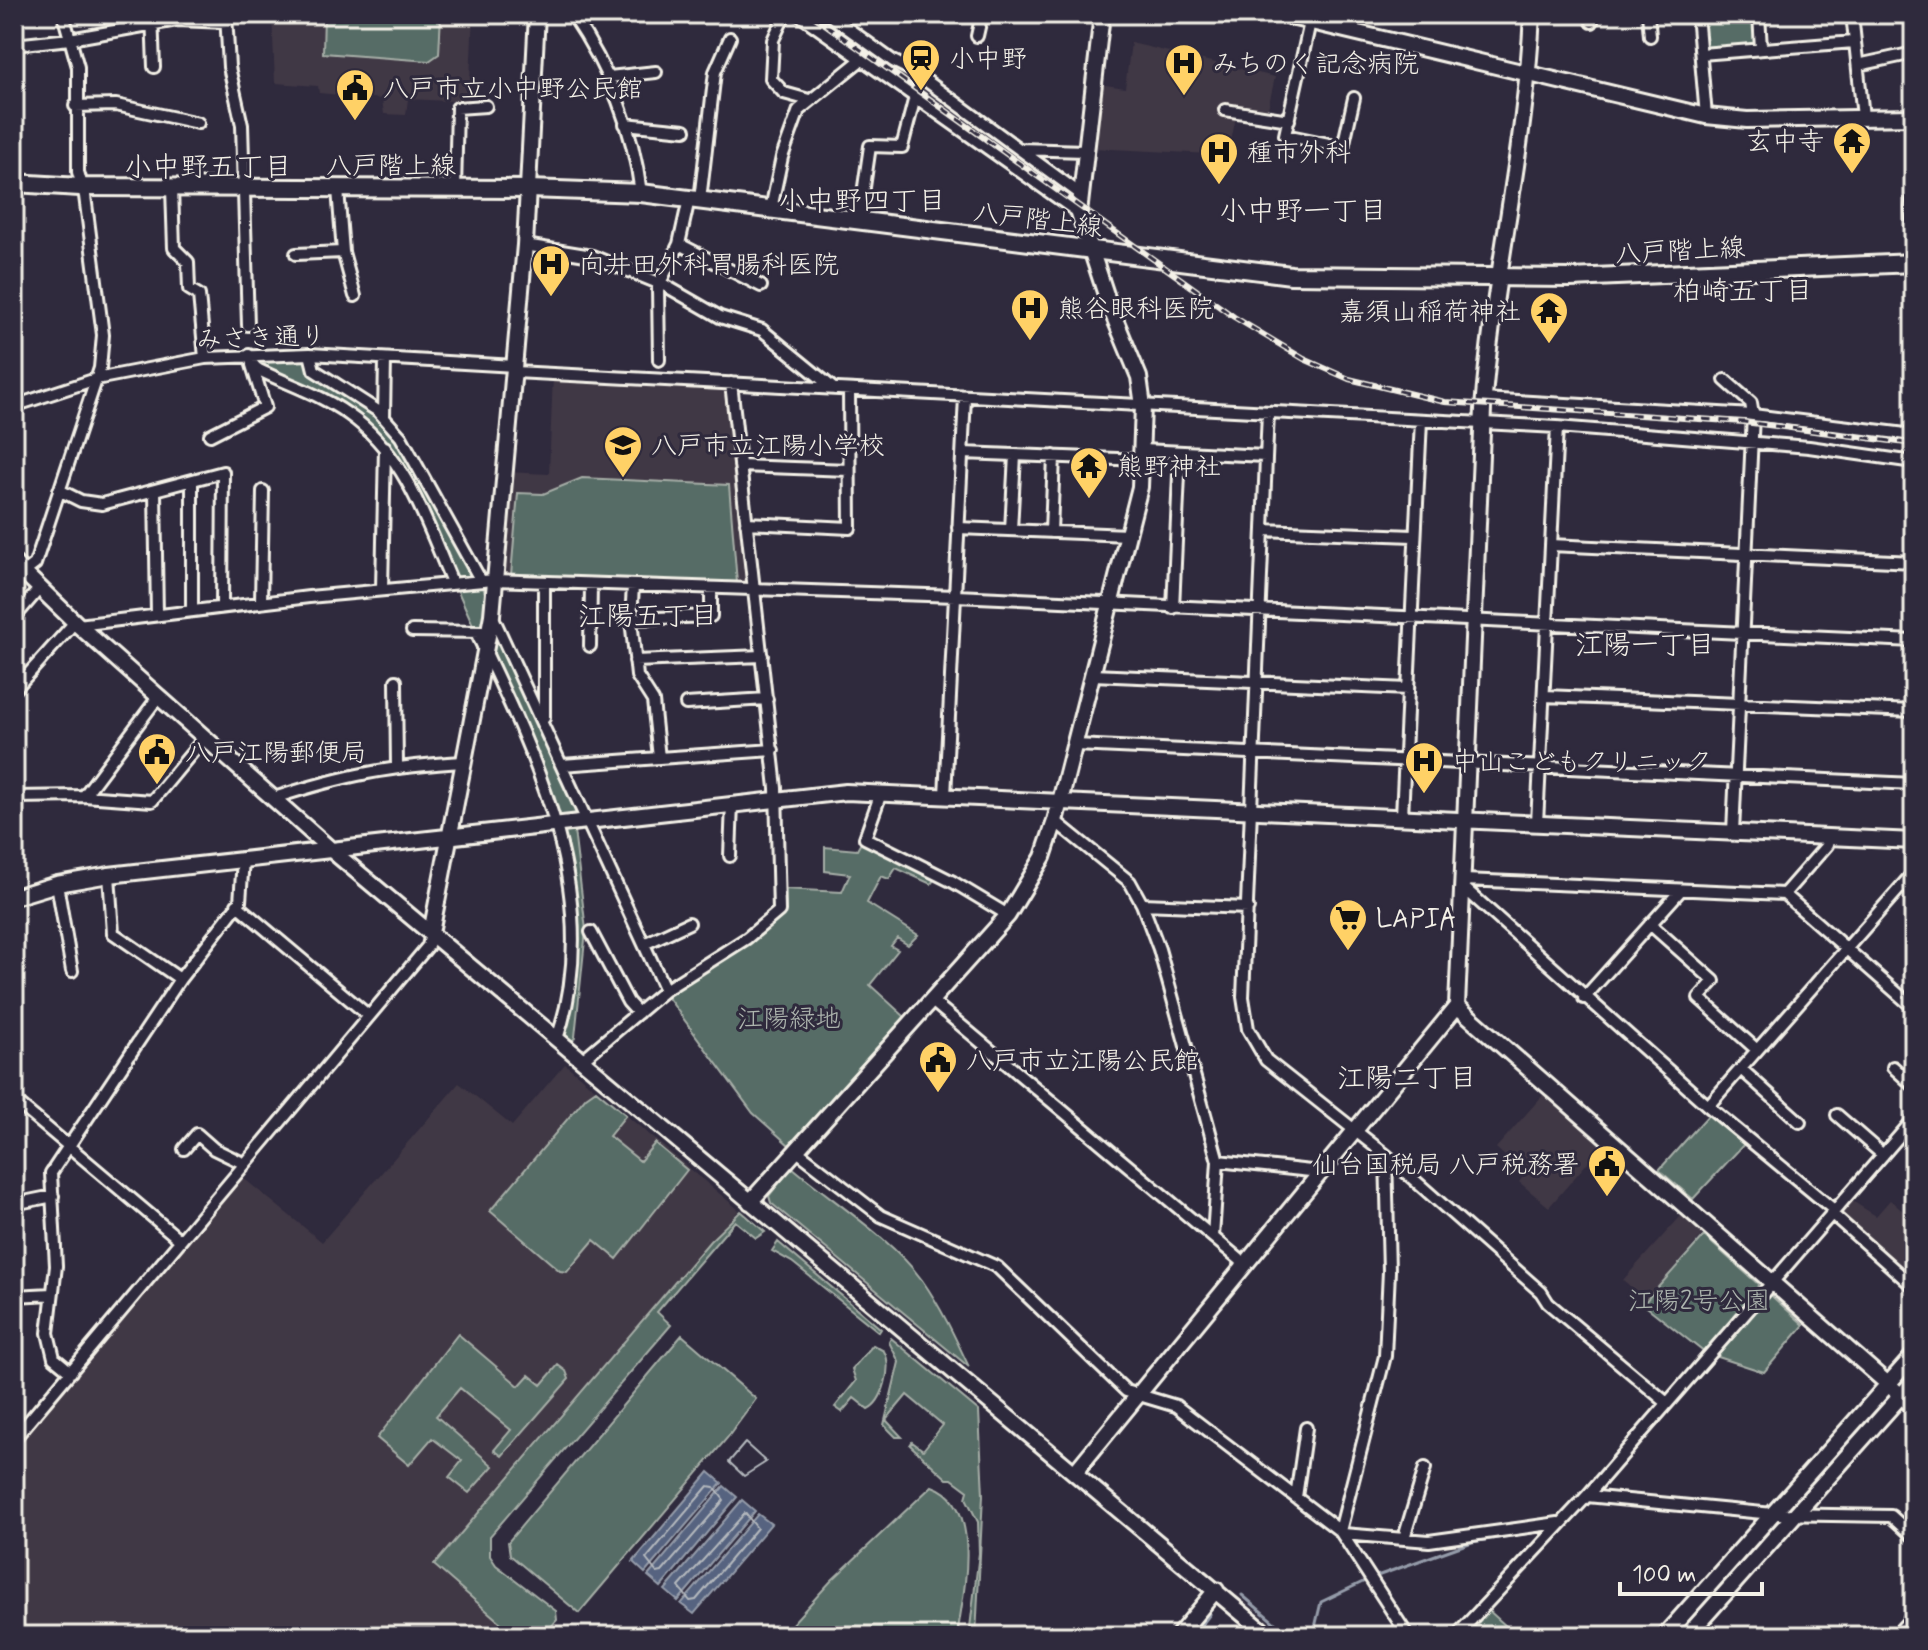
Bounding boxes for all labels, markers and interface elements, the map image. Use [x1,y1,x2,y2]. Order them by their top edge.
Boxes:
station icon: 小中野 [900,37,942,92]
hospital icon: みちのく記念病院 [1163,42,1205,97]
place label: 小中野 [949,43,1027,77]
place label: みちのく記念病院 [1212,48,1419,82]
public building icon: 八戸市立小中野公民館 [334,67,376,122]
place label: 八戸市立小中野公民館 [383,73,643,107]
temple icon: 玄中寺 [1831,120,1873,175]
place label: 玄中寺 [1746,126,1824,160]
hospital icon: 種市外科 [1198,131,1240,186]
place label: 種市外科 [1247,137,1351,171]
district label: 小中野五丁目 [124,150,292,187]
street label: 八戸階上線 [326,150,456,184]
district label: 小中野四丁目 [778,184,946,221]
district label: 小中野一丁目 [1219,194,1387,231]
street label: 八戸階上線 [971,196,1104,246]
street label: 八戸階上線 [1614,232,1746,272]
hospital icon: 向井田外科胃腸科医院 [530,243,572,298]
place label: 向井田外科胃腸科医院 [579,249,839,283]
district label: 柏崎五丁目 [1673,274,1813,311]
hospital icon: 熊谷眼科医院 [1009,287,1051,342]
temple icon: 嘉須山稲荷神社 [1528,290,1570,345]
place label: 熊谷眼科医院 [1058,293,1214,327]
place label: 嘉須山稲荷神社 [1339,296,1521,330]
street label: みさき通り [196,320,327,358]
school or university icon: 八戸市立江陽小学校 [602,424,644,479]
place label: 八戸市立江陽小学校 [651,430,885,464]
temple icon: 熊野神社 [1068,445,1110,500]
place label: 熊野神社 [1117,451,1221,485]
district label: 江陽五丁目 [578,599,718,636]
district label: 江陽一丁目 [1575,628,1715,665]
public building icon: 八戸江陽郵便局 [136,731,178,786]
place label: 八戸江陽郵便局 [185,737,367,771]
hospital icon: 中山こどもクリニック [1403,740,1445,795]
place label: 中山こどもクリニック [1452,746,1712,780]
supermarket icon: LAPIA [1327,897,1369,952]
place label: LAPIA [1376,903,1457,937]
park label: 江陽緑地 [737,1003,841,1037]
public building icon: 八戸市立江陽公民館 [917,1039,959,1094]
place label: 八戸市立江陽公民館 [966,1045,1200,1079]
district label: 江陽二丁目 [1337,1061,1477,1098]
public building icon: 仙台国税局 八戸税務署 [1586,1143,1628,1198]
place label: 仙台国税局 八戸税務署 [1312,1149,1579,1183]
park label: 江陽2号公園 [1628,1285,1770,1319]
scale bar [1620,1546,1762,1596]
text: 100 m [1632,1560,1696,1591]

